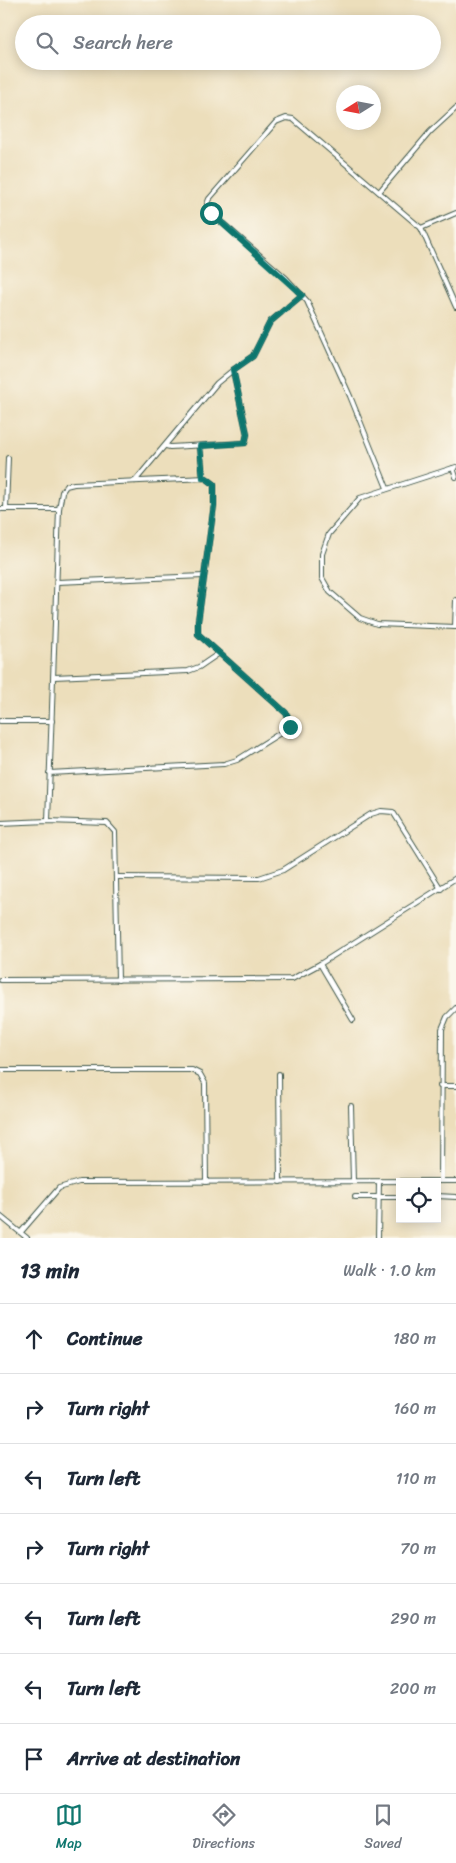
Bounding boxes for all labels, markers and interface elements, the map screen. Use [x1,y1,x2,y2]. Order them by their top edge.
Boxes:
search box [15,15,441,70]
text: Search here [73,26,173,59]
icon: search [33,29,61,57]
north arrow [336,85,381,130]
route start [200,202,223,225]
route end [279,716,302,739]
map controls [396,1178,441,1223]
button: locate [396,1178,441,1223]
text: 13 min [20,1252,79,1290]
text: Walk · 1.0 km [343,1256,436,1285]
text: Continue [67,1322,143,1355]
text: 180 m [393,1324,436,1353]
icon: ahead [20,1325,48,1353]
text: Turn right [67,1392,149,1425]
text: 160 m [393,1394,436,1423]
icon: right [20,1395,48,1423]
text: Turn left [67,1462,140,1495]
text: 110 m [396,1464,436,1493]
icon: left [20,1465,48,1493]
text: Turn right [67,1532,149,1565]
text: 70 m [400,1534,436,1563]
icon: right [20,1535,48,1563]
text: Turn left [67,1602,140,1635]
text: 290 m [390,1604,436,1633]
icon: left [20,1605,48,1633]
text: Turn left [67,1672,140,1705]
text: 200 m [390,1674,436,1703]
icon: left [20,1675,48,1703]
text: Arrive at destination [67,1742,240,1775]
icon: arrive [20,1745,48,1773]
tab: Map [55,1801,83,1856]
tab: Directions [192,1801,255,1856]
tab: Saved [364,1801,401,1856]

